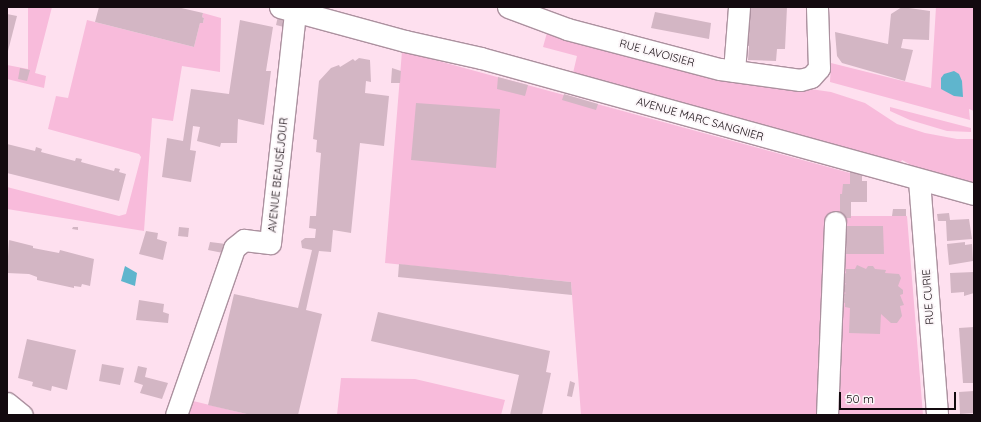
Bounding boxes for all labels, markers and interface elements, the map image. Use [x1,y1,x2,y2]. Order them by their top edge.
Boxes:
street label: RUE LAVOISIER [618,37,696,69]
street label: AVENUE MARC SANGNIER [635,94,765,144]
street label: AVENUE BEAUSÉJOUR [265,117,291,233]
street label: RUE CURIE [919,269,937,325]
scale bar [841,384,958,410]
text: 50 m [846,391,874,406]

